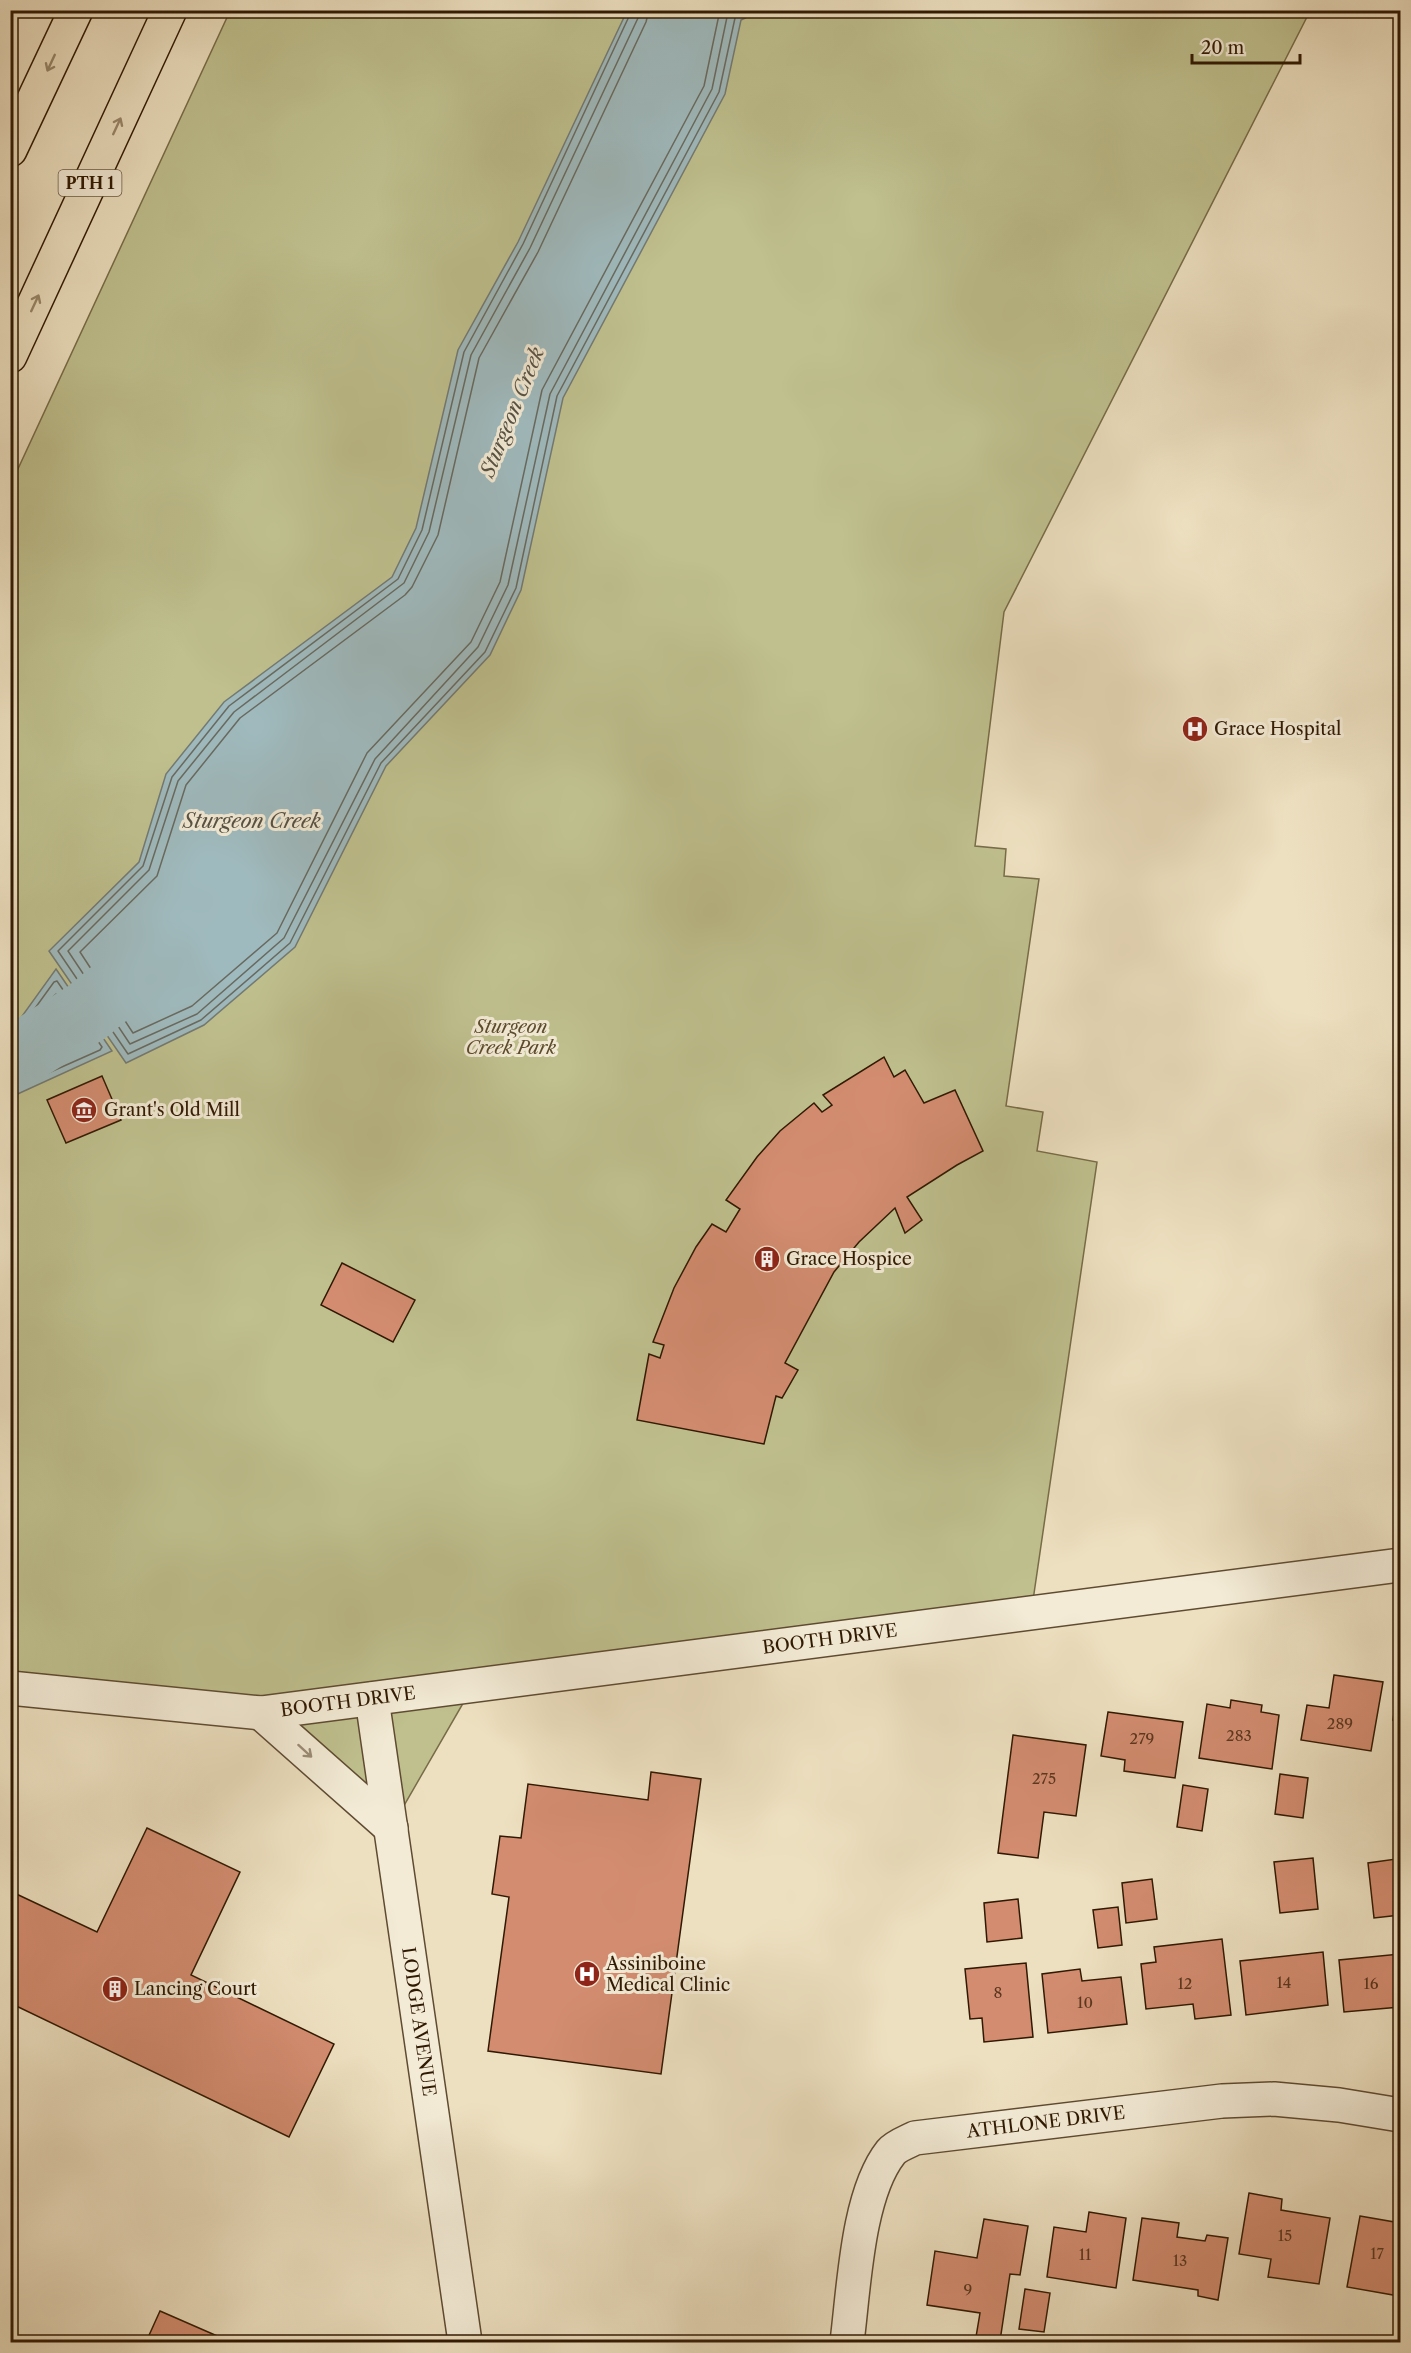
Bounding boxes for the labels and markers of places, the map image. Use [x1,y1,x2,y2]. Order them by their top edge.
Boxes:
hospital icon: Grace Hospital [1180,714,1210,744]
place label: Grace Hospital [1214,718,1341,740]
museum icon: Grant's Old Mill [69,1095,99,1125]
place label: Grant's Old Mill [104,1099,240,1121]
building icon: Grace Hospice [752,1244,782,1274]
place label: Grace Hospice [786,1248,912,1270]
place label: Assiniboine Medical Clinic [605,1953,730,1996]
hospital icon: Assiniboine Medical Clinic [572,1959,602,1989]
building icon: Lancing Court [100,1974,130,2004]
place label: Lancing Court [134,1978,258,2000]

